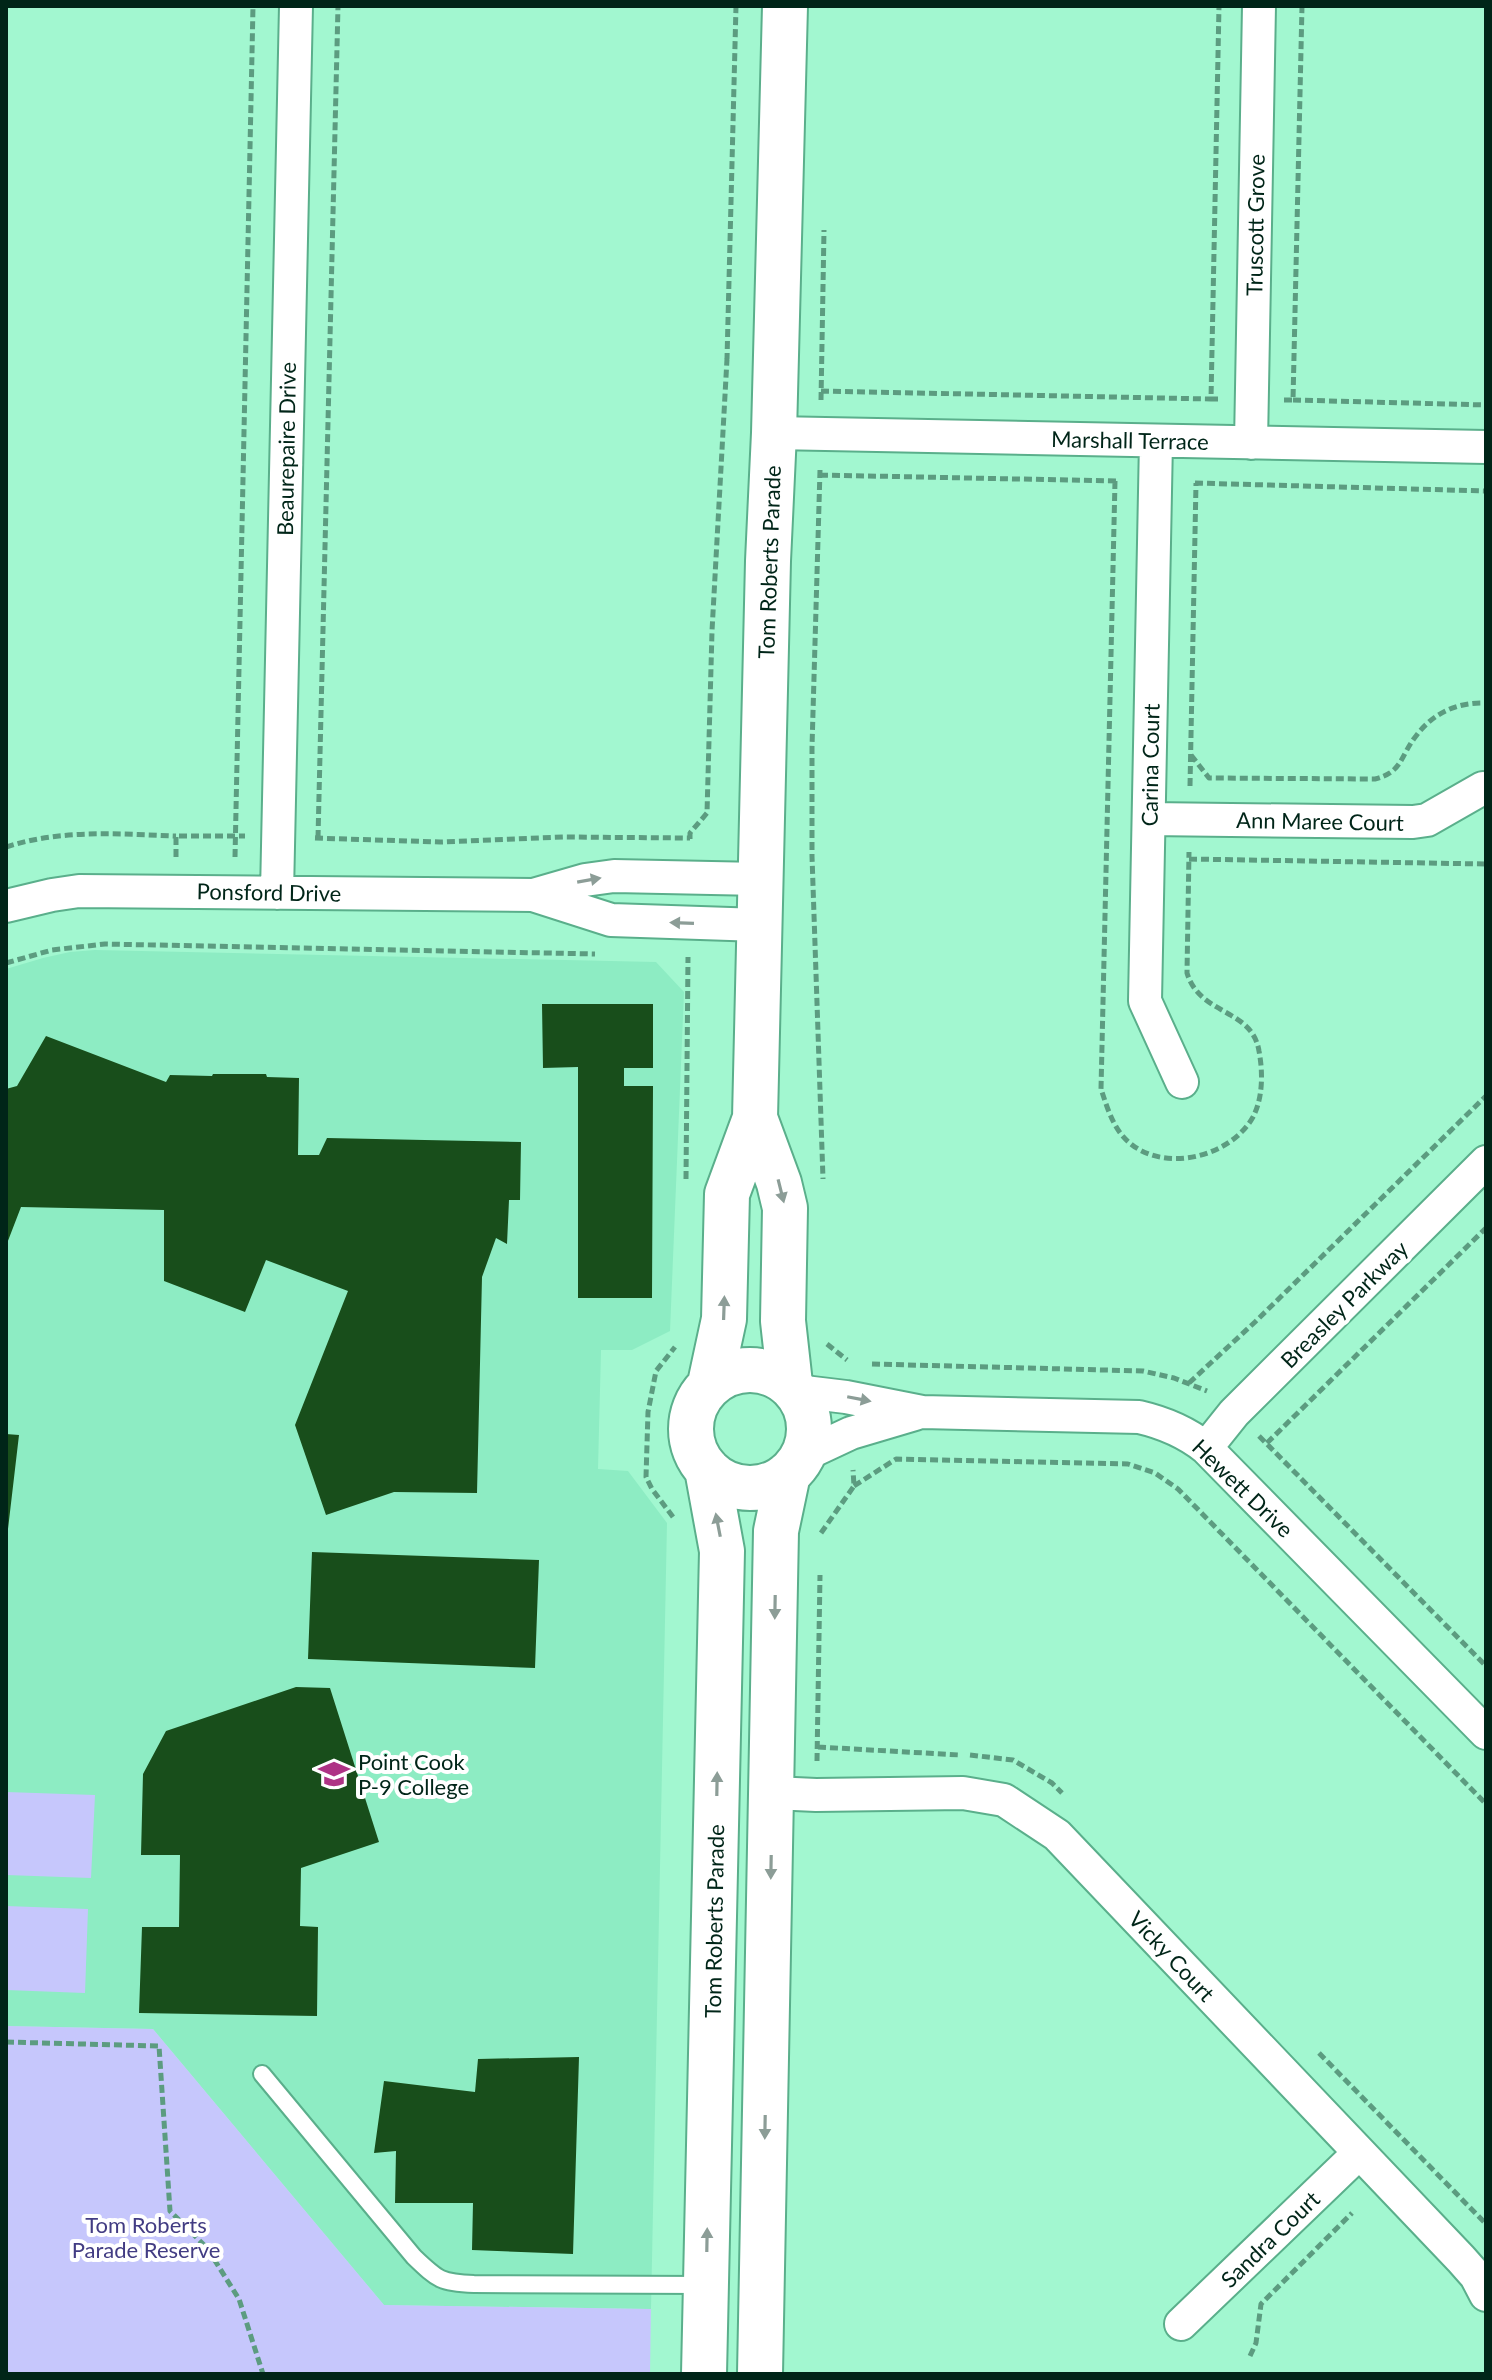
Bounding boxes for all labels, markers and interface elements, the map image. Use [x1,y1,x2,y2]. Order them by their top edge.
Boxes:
street label: Truscott Grove [1240,154,1270,296]
street label: Beaurepaire Drive [271,362,301,536]
street label: Marshall Terrace [1051,425,1209,455]
street label: Tom Roberts Parade [752,465,786,659]
street label: Carina Court [1135,703,1165,827]
street label: Ann Maree Court [1236,806,1404,836]
one-way arrow [576,874,601,886]
street label: Ponsford Drive [196,877,342,907]
one-way arrow [669,917,694,930]
one-way arrow [775,1179,787,1204]
street label: Breasley Parkway [1275,1234,1414,1373]
one-way arrow [718,1295,731,1320]
one-way arrow [847,1393,872,1406]
street label: Hewett Drive [1187,1433,1299,1543]
one-way arrow [711,1512,723,1537]
one-way arrow [769,1595,782,1620]
place label: Point Cook P-9 College [358,1748,469,1800]
school or university icon: Point Cook P-9 College [317,1757,351,1791]
one-way arrow [711,1771,723,1796]
street label: Tom Roberts Parade [699,1824,729,2018]
one-way arrow [765,1855,777,1880]
street label: Vicky Court [1123,1905,1221,2007]
one-way arrow [759,2115,772,2140]
street label: Sandra Court [1215,2185,1325,2293]
park label: Tom Roberts Parade Reserve [72,2211,220,2263]
one-way arrow [701,2227,713,2252]

